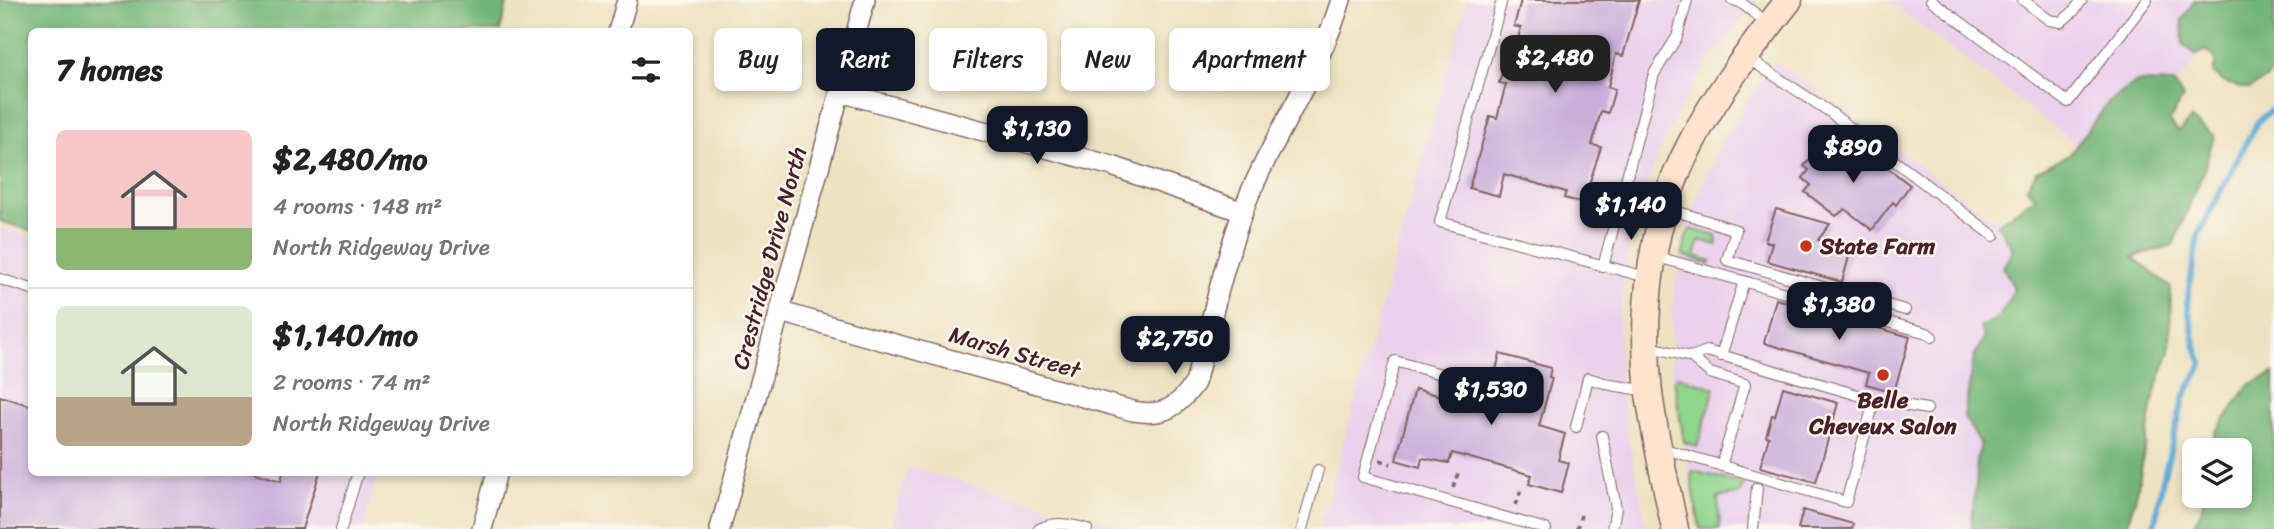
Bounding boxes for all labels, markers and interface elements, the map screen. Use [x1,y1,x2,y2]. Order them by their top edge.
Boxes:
chip: Buy [714,28,802,91]
chip: Rent [816,28,915,91]
chip: Filters [929,28,1047,91]
chip: New [1061,28,1155,91]
chip: Apartment [1169,28,1330,91]
pin: $2,480 [1498,36,1612,95]
text: $2,480 [1516,37,1594,78]
text: 7 homes [56,43,163,97]
icon: filters [627,51,665,89]
pin: $1,130 [980,106,1094,166]
text: $1,130 [1003,108,1071,149]
pin: $890 [1812,125,1894,185]
text: $890 [1824,127,1882,168]
text: $2,480/mo [273,132,428,186]
street label: Crestridge Drive North [720,142,819,374]
icon: home [112,158,196,242]
pin: $1,140 [1574,182,1688,242]
text: $1,140 [1596,184,1666,225]
text: 4 rooms · 148 m² [273,186,442,227]
place label: State Farm [1819,226,1935,267]
text: North Ridgeway Drive [273,227,490,268]
marker: State Farm [1798,238,1814,254]
pin: $1,380 [1782,282,1896,342]
text: $1,380 [1803,284,1875,325]
text: $1,140/mo [273,308,418,362]
street label: Marsh Street [944,314,1087,391]
pin: $2,750 [1118,316,1232,376]
text: $2,750 [1137,318,1213,359]
icon: home [112,334,196,418]
text: 2 rooms · 74 m² [273,362,430,403]
marker: Belle Cheveux Salon [1875,367,1891,383]
pin: $1,530 [1434,368,1548,427]
text: $1,530 [1455,369,1527,410]
place label: Belle Cheveux Salon [1808,380,1957,447]
text: North Ridgeway Drive [273,403,490,444]
map controls [2182,438,2252,508]
button: layers [2182,438,2252,508]

